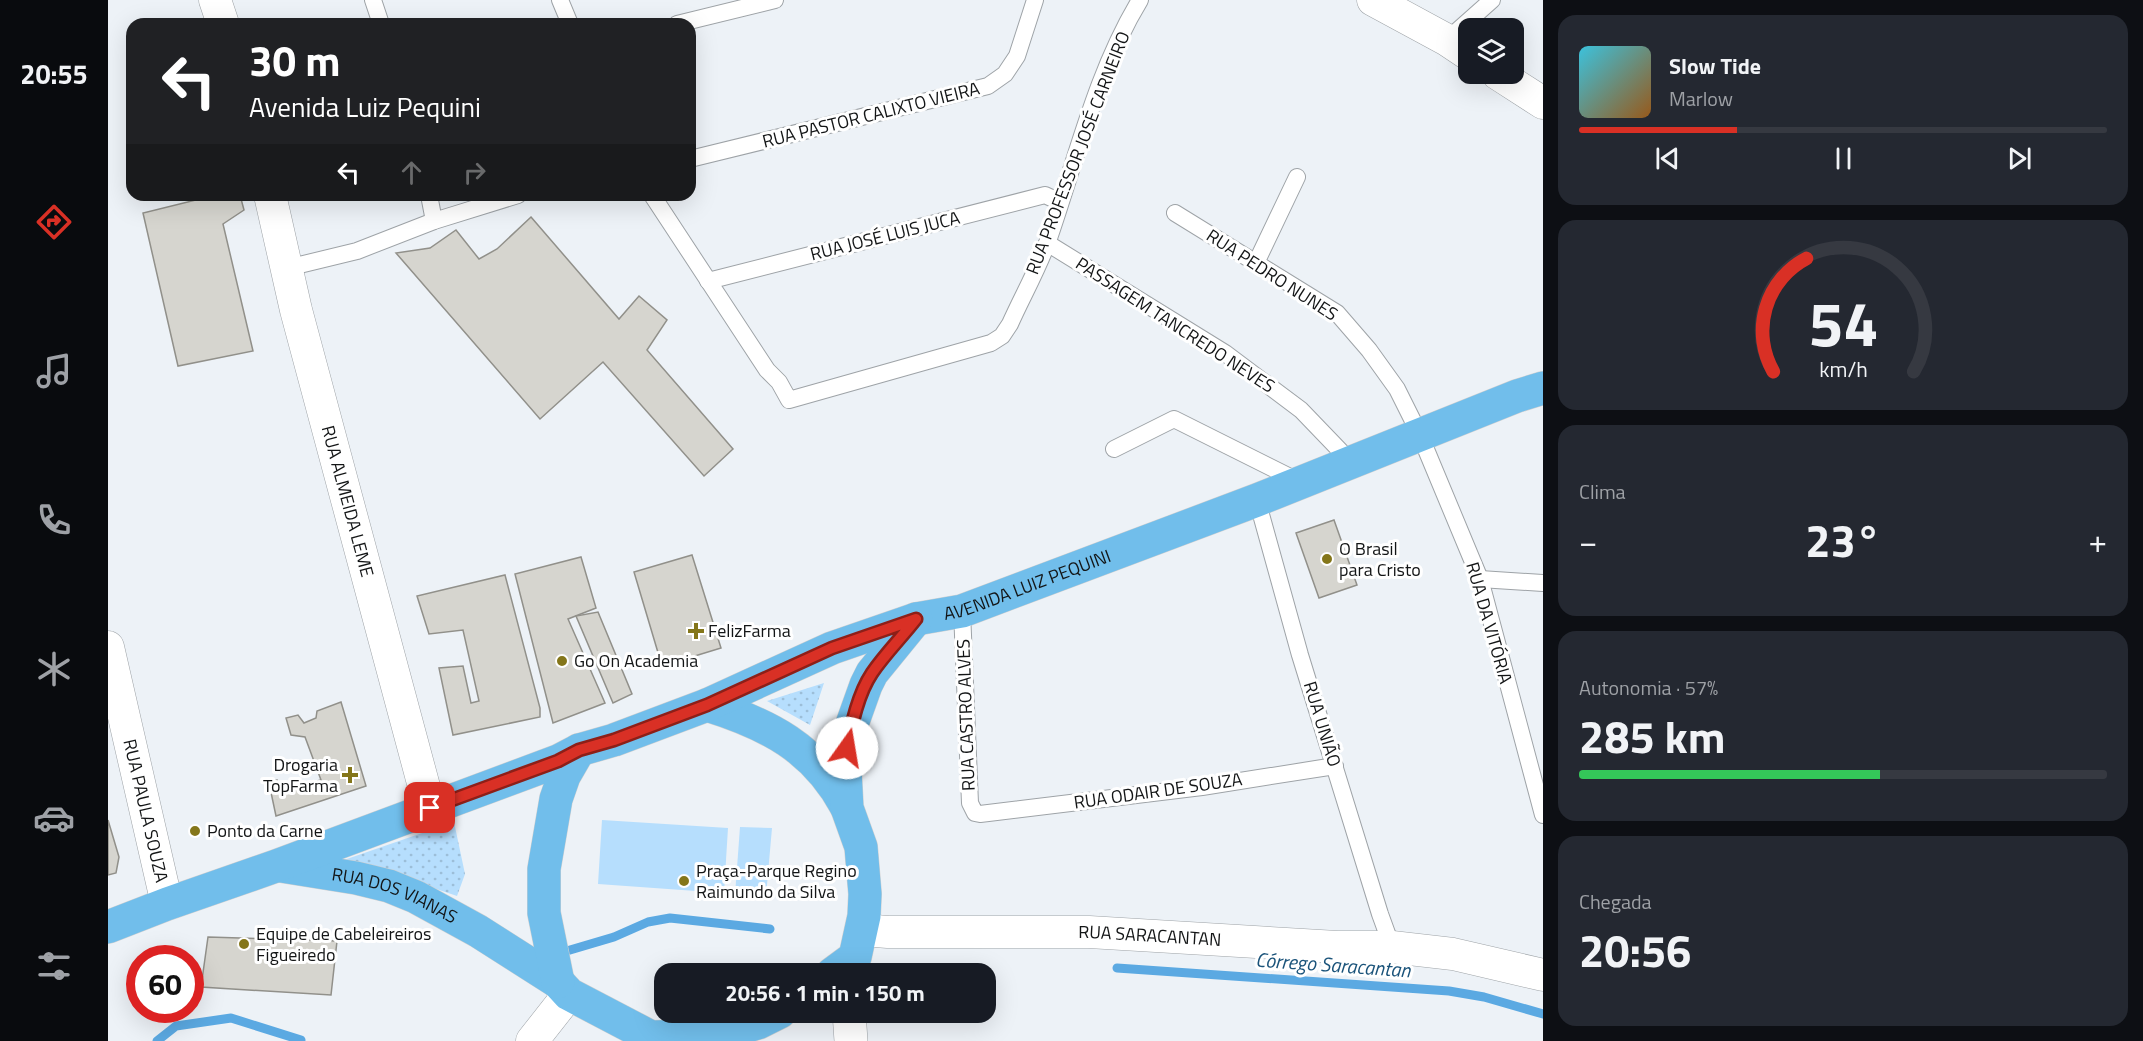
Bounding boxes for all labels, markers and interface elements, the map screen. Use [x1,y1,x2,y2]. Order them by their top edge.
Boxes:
map controls [1458,18,1524,84]
button: layers [1458,18,1524,84]
street label: RUA PROFESSOR JOSÉ CARNEIRO [1019,27,1136,278]
text: 30 m [249,28,341,92]
icon: left [150,42,228,120]
text: Slow Tide [1669,49,1761,83]
text: 20:55 [20,53,88,94]
street label: RUA PASTOR CALIXTO VIEIRA [759,74,983,155]
text: Marlow [1669,83,1733,114]
text: Avenida Luiz Pequini [249,86,481,127]
icon: previous [1651,142,1684,175]
icon: pause [1827,142,1860,175]
icon: next [2003,142,2036,175]
icon: left [332,156,365,189]
icon: ahead [395,156,428,189]
icon: right [458,156,491,189]
icon: directions [33,201,75,243]
street label: RUA JOSÉ LUIS JUCA [807,204,963,267]
street label: RUA PEDRO NUNES [1201,222,1343,327]
street label: PASSAGEM TANCREDO NEVES [1070,250,1280,399]
text: 54 [1808,275,1878,370]
icon: music [33,350,75,392]
text: km/h [1819,354,1867,386]
street label: RUA ALMEIDA LEME [315,422,381,580]
text: Clima [1579,476,1626,507]
icon: phone [33,499,75,541]
text: 23° [1805,506,1881,574]
text: − [1579,516,1597,566]
text: + [2089,516,2107,566]
place label: O Brasil para Cristo [1339,535,1421,583]
street label: AVENIDA LUIZ PEQUINI [942,542,1115,627]
marker: O Brasil para Cristo [1320,552,1334,566]
street label: RUA DA VITÓRIA [1459,559,1520,687]
place label: FelizFarma [708,617,791,644]
marker: FelizFarma [689,624,703,638]
street label: RUA CASTRO ALVES [949,638,982,792]
place label: Go On Academia [574,647,698,674]
icon: climate [33,648,75,690]
marker: Go On Academia [555,654,569,668]
text: Autonomia · 57% [1579,672,1718,703]
street label: RUA UNIÃO [1297,678,1348,770]
text: 285 km [1579,702,1725,770]
position arrow [815,716,879,780]
street label: RUA PAULA SOUZA [117,736,176,885]
place label: Drogaria TopFarma [263,751,338,799]
street label: RUA ODAIR DE SOUZA [1072,765,1244,816]
marker: Drogaria TopFarma [343,768,357,782]
pin [404,782,455,833]
icon: arrive [413,791,446,824]
icon: car [33,797,75,839]
place label: Ponto da Carne [207,817,323,844]
marker: Ponto da Carne [188,824,202,838]
place label: Praça-Parque Regino Raimundo da Silva [696,857,857,905]
street label: RUA DOS VIANAS [330,860,462,930]
marker: Praça-Parque Regino Raimundo da Silva [677,874,691,888]
text: Chegada [1579,886,1652,917]
text: 20:56 [1579,916,1691,984]
street label: RUA SARACANTAN [1078,918,1222,953]
place label: Equipe de Cabeleireiros Figueiredo [256,920,431,968]
marker: Equipe de Cabeleireiros Figueiredo [237,937,251,951]
water label: Córrego Saracantan [1255,944,1413,985]
icon: filters [33,945,75,987]
speed limit sign: 60 [126,945,204,1023]
text: 20:56 · 1 min · 150 m [725,976,925,1010]

